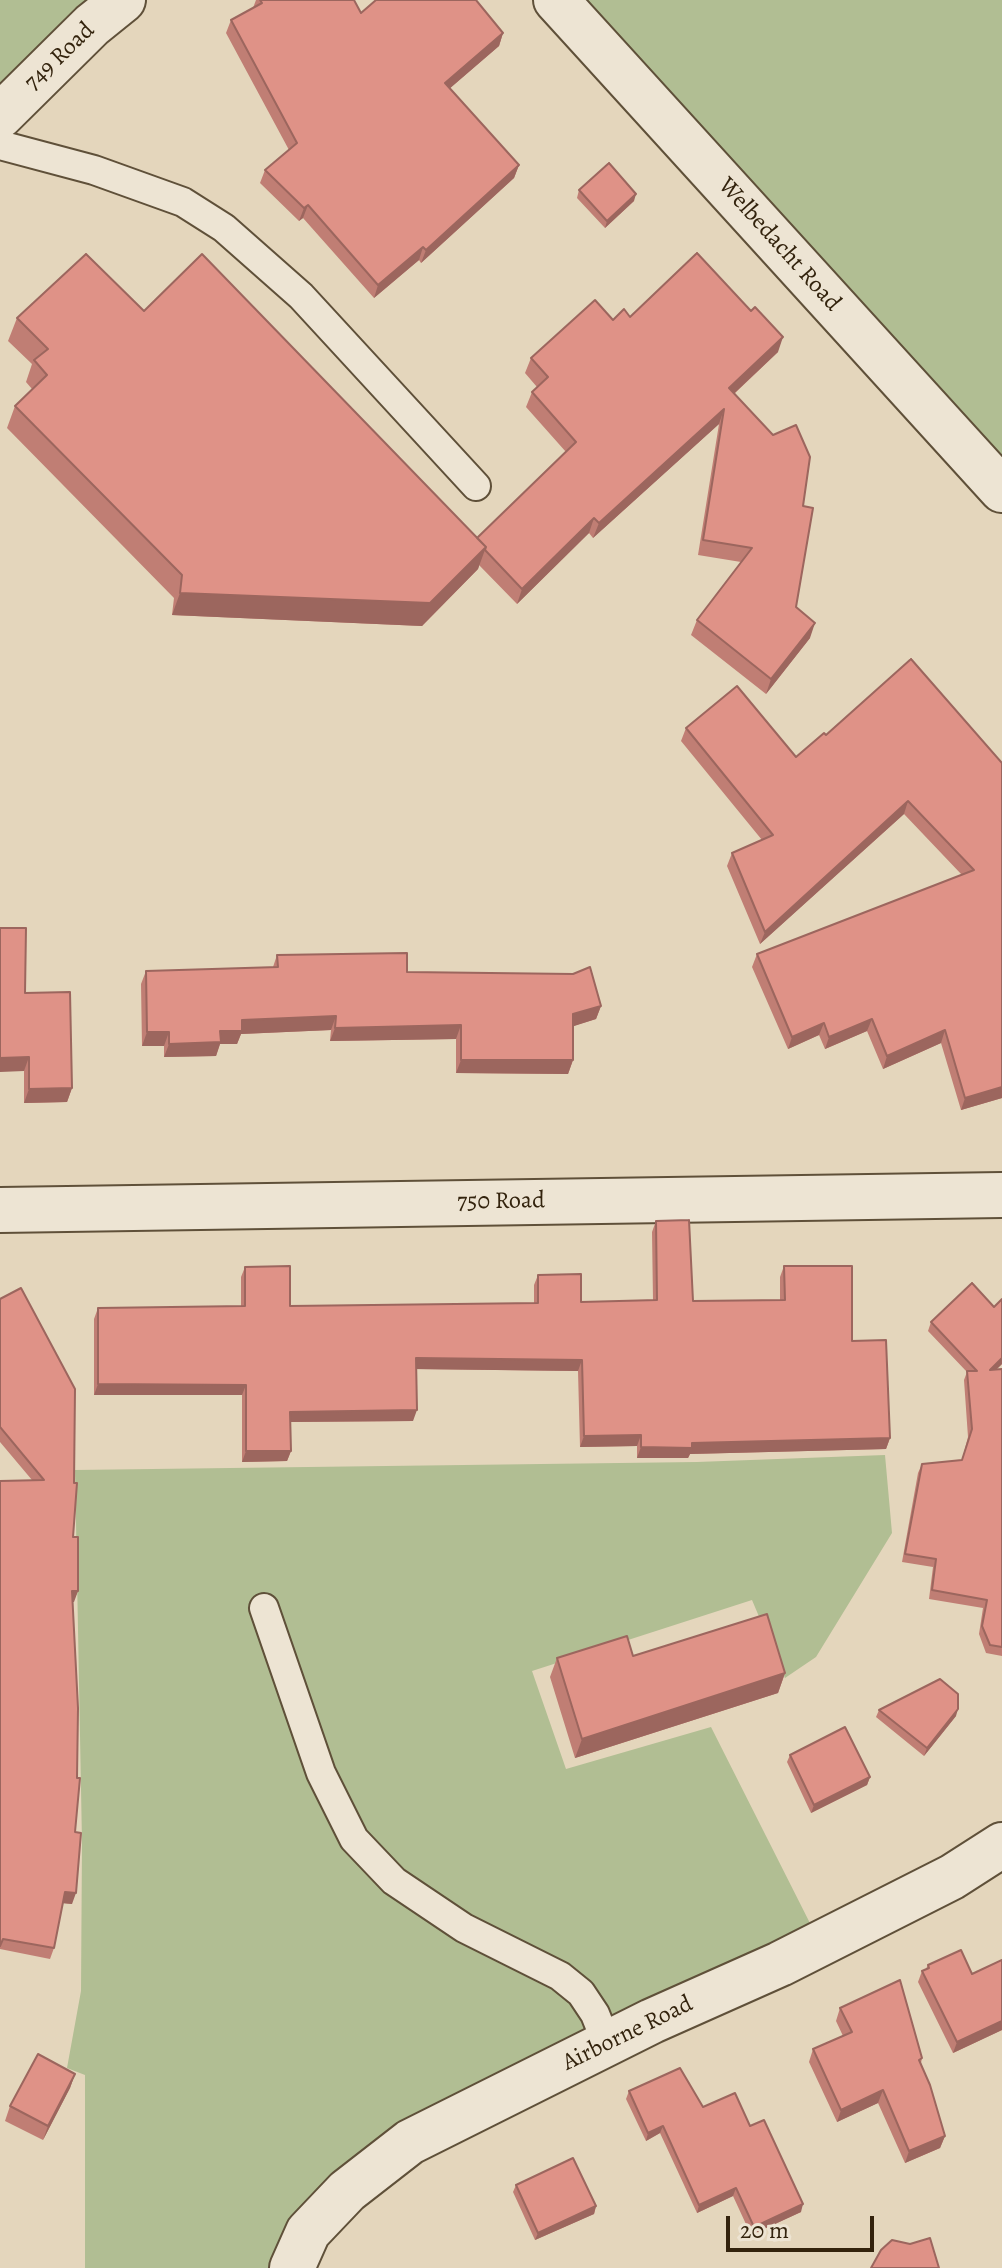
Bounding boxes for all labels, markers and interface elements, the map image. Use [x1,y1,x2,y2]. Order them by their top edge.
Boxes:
street label: 749 Road [19,17,101,97]
street label: Welbedacht Road [711,172,847,318]
street label: 750 Road [457,1187,545,1217]
street label: Airborne Road [558,1990,698,2078]
scale bar [730,2200,878,2250]
text: 20 m [740,2214,789,2246]

